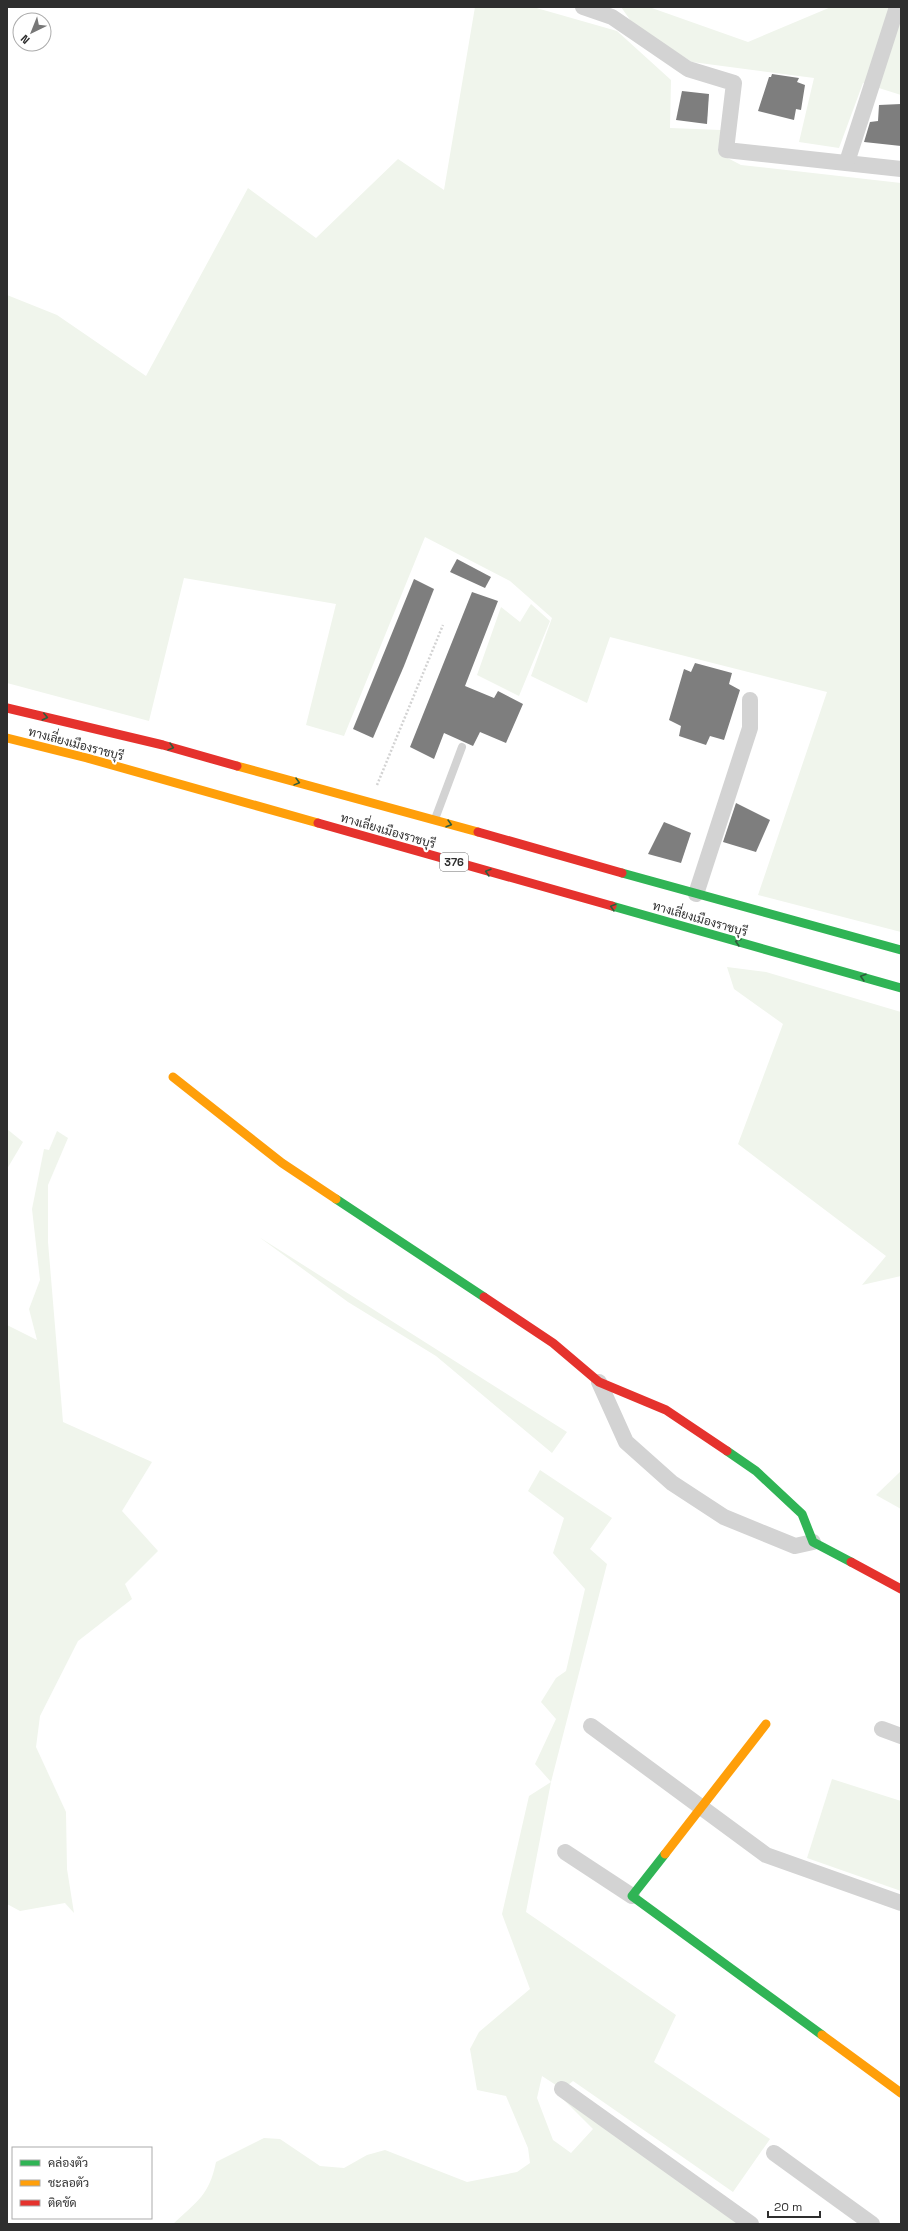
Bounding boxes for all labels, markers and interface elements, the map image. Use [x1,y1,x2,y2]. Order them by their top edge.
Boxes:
north arrow [12,12,52,52]
text: N [18,32,33,47]
one-way arrow [42,713,48,721]
street label: ทางเลี่ยงเมืองราชบุรี [26,721,126,765]
one-way arrow [168,742,175,751]
one-way arrow [293,777,300,786]
street label: ทางเลี่ยงเมืองราชบุรี [338,807,438,853]
one-way arrow [445,819,452,828]
road number: 376 [440,853,468,871]
one-way arrow [485,868,492,877]
street label: ทางเลี่ยงเมืองราชบุรี [650,895,750,941]
one-way arrow [610,903,617,912]
one-way arrow [735,938,742,947]
one-way arrow [860,973,867,982]
legend [12,2147,152,2219]
text: คล่องตัว [48,2155,88,2171]
text: ชะลอตัว [48,2175,89,2191]
scale bar [768,2193,820,2219]
text: ติดขัด [48,2195,77,2211]
text: 20 m [774,2199,802,2215]

